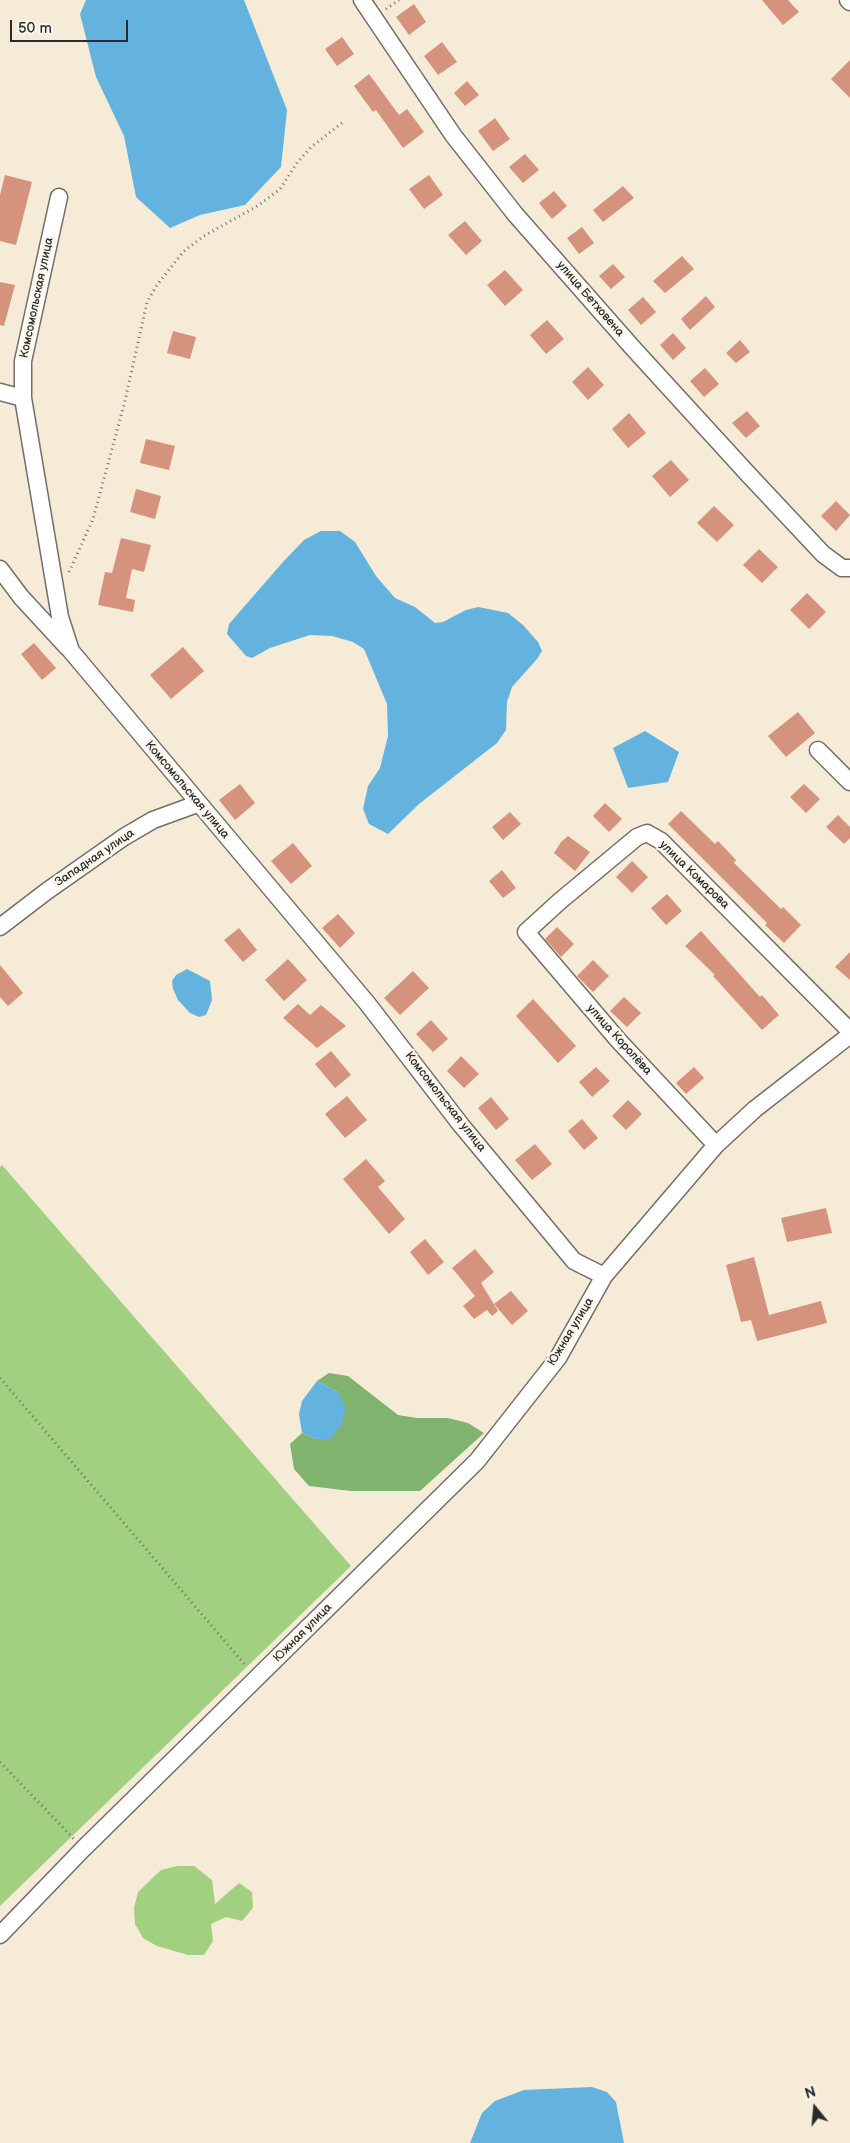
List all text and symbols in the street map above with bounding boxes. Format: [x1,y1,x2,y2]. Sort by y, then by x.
scale bar [12,10,130,42]
text: 50 m [18,19,52,38]
street label: Комсомольская улица [17,236,57,360]
street label: улица Бетховена [553,258,627,340]
street label: Комсомольская улица [142,738,232,842]
street label: Западная улица [53,826,137,890]
street label: улица Комарова [656,838,732,912]
street label: улица Королёва [583,1002,655,1078]
street label: Комсомольская улица [401,1049,489,1155]
street label: Южная улица [545,1295,597,1369]
street label: Южная улица [271,1601,335,1665]
north arrow [790,2083,840,2133]
text: N [803,2084,818,2103]

